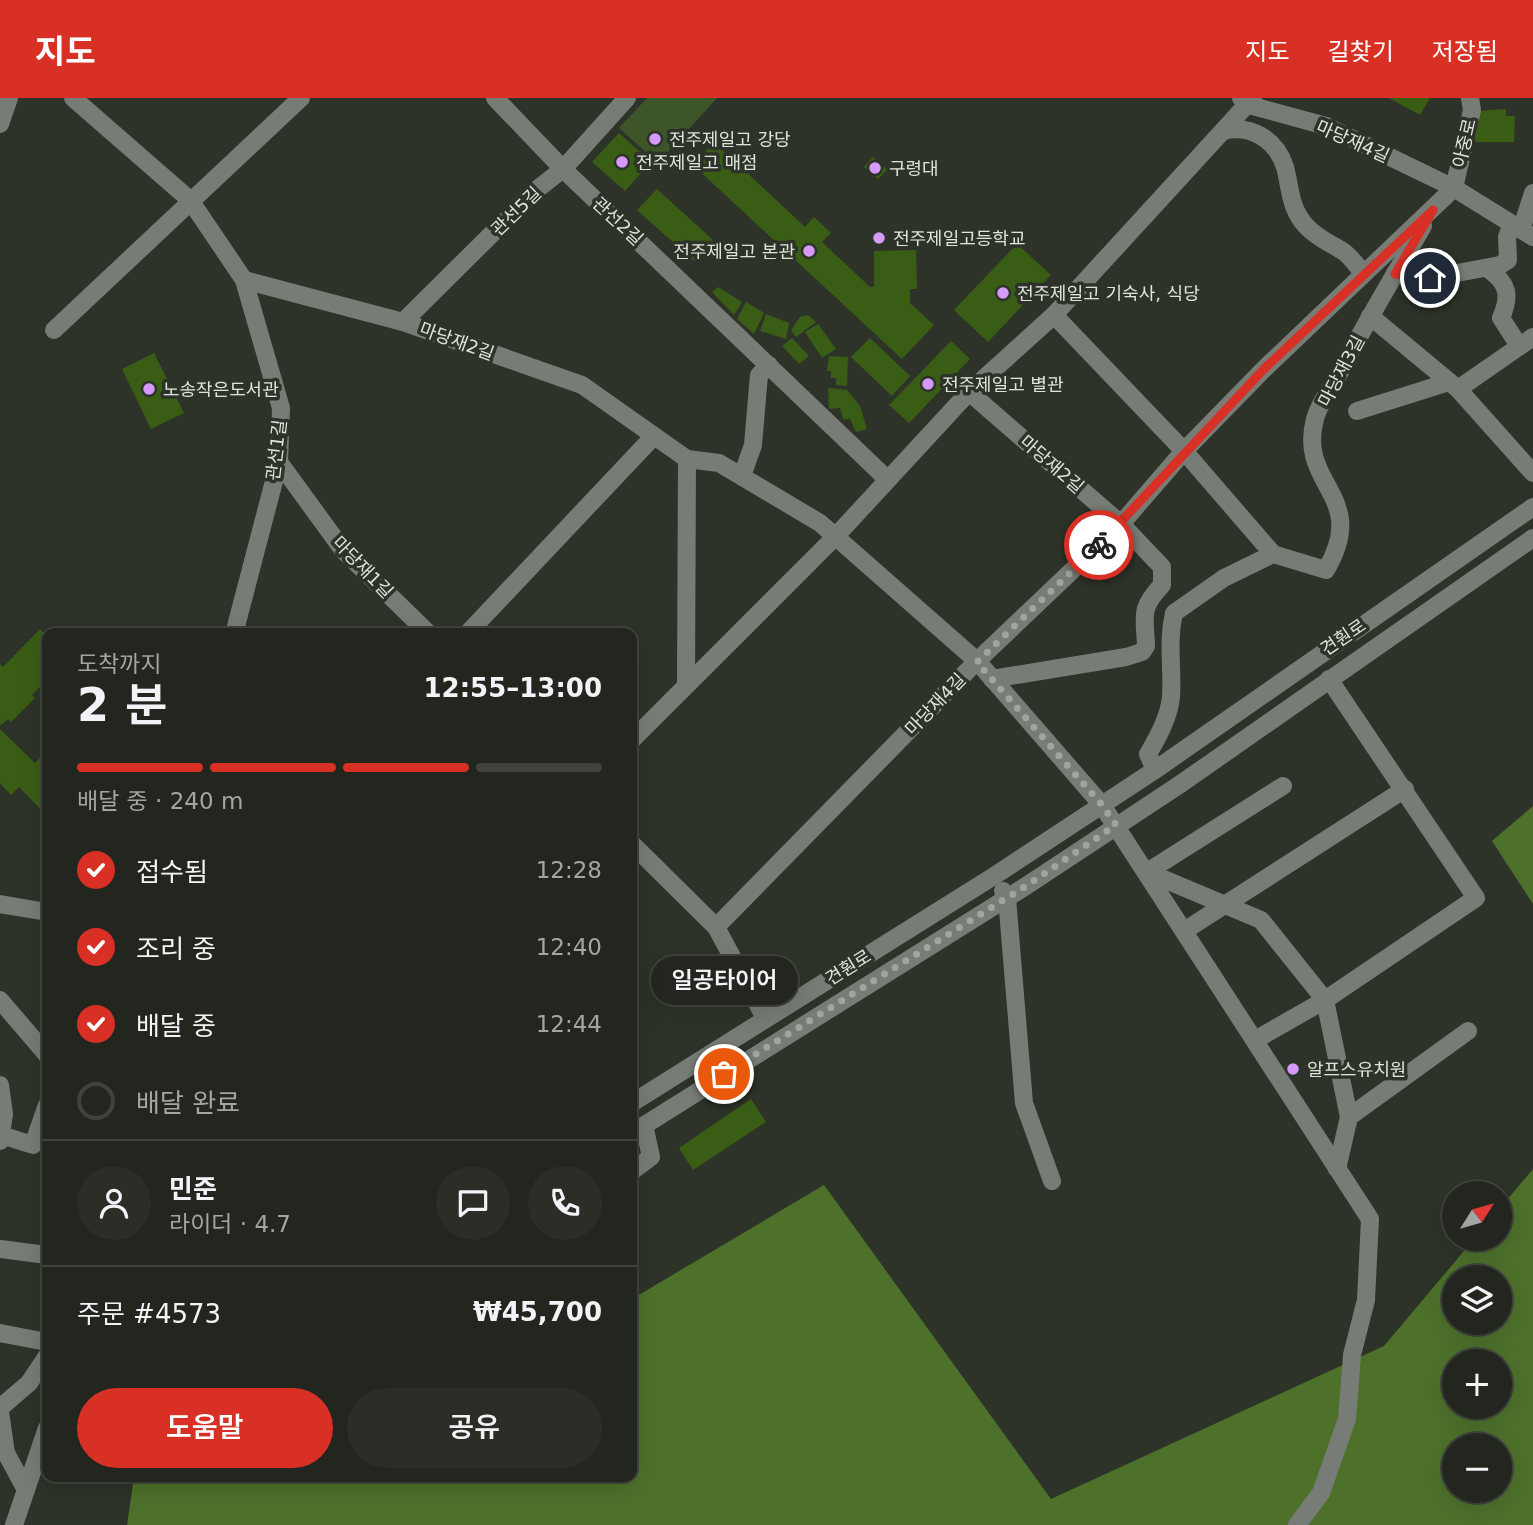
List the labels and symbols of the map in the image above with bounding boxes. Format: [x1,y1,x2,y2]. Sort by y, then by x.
street label: 마당재4길 [1313,116,1393,166]
street label: 아중로 [1448,116,1480,170]
place label: 전주제일고 강당 [669,129,791,150]
marker: 전주제일고 강당 [647,131,663,147]
place label: 전주제일고 매점 [636,152,758,173]
marker: 전주제일고 매점 [614,154,630,170]
place label: 구령대 [889,158,939,179]
marker: 구령대 [867,160,883,176]
street label: 관선5길 [487,182,545,240]
street label: 관선2길 [588,192,648,250]
place label: 전주제일고등학교 [893,228,1025,249]
marker: 전주제일고등학교 [871,230,887,246]
place label: 전주제일고 본관 [673,241,795,262]
marker: 전주제일고 본관 [801,243,817,259]
pin [1400,248,1460,308]
place label: 전주제일고 기숙사, 식당 [1017,283,1200,304]
marker: 전주제일고 기숙사, 식당 [995,285,1011,301]
street label: 마당재2길 [417,318,497,364]
street label: 마당재3길 [1313,332,1369,410]
place label: 전주제일고 별관 [942,374,1064,395]
marker: 전주제일고 별관 [920,376,936,392]
place label: 노송작은도서관 [163,379,279,400]
marker: 노송작은도서관 [141,381,157,397]
street label: 관선1길 [262,418,290,482]
street label: 마당재2길 [1016,431,1088,497]
courier [1064,510,1134,580]
street label: 마당재1길 [328,532,398,602]
street label: 견훤로 [1317,614,1369,660]
street label: 마당재4길 [900,669,970,739]
street label: 견훤로 [821,945,875,989]
callout: 일공타이어 [650,955,798,1004]
pin [694,1044,754,1104]
place label: 알프스유치원 [1307,1059,1406,1080]
marker: 알프스유치원 [1285,1061,1301,1077]
north arrow [1442,1181,1512,1251]

